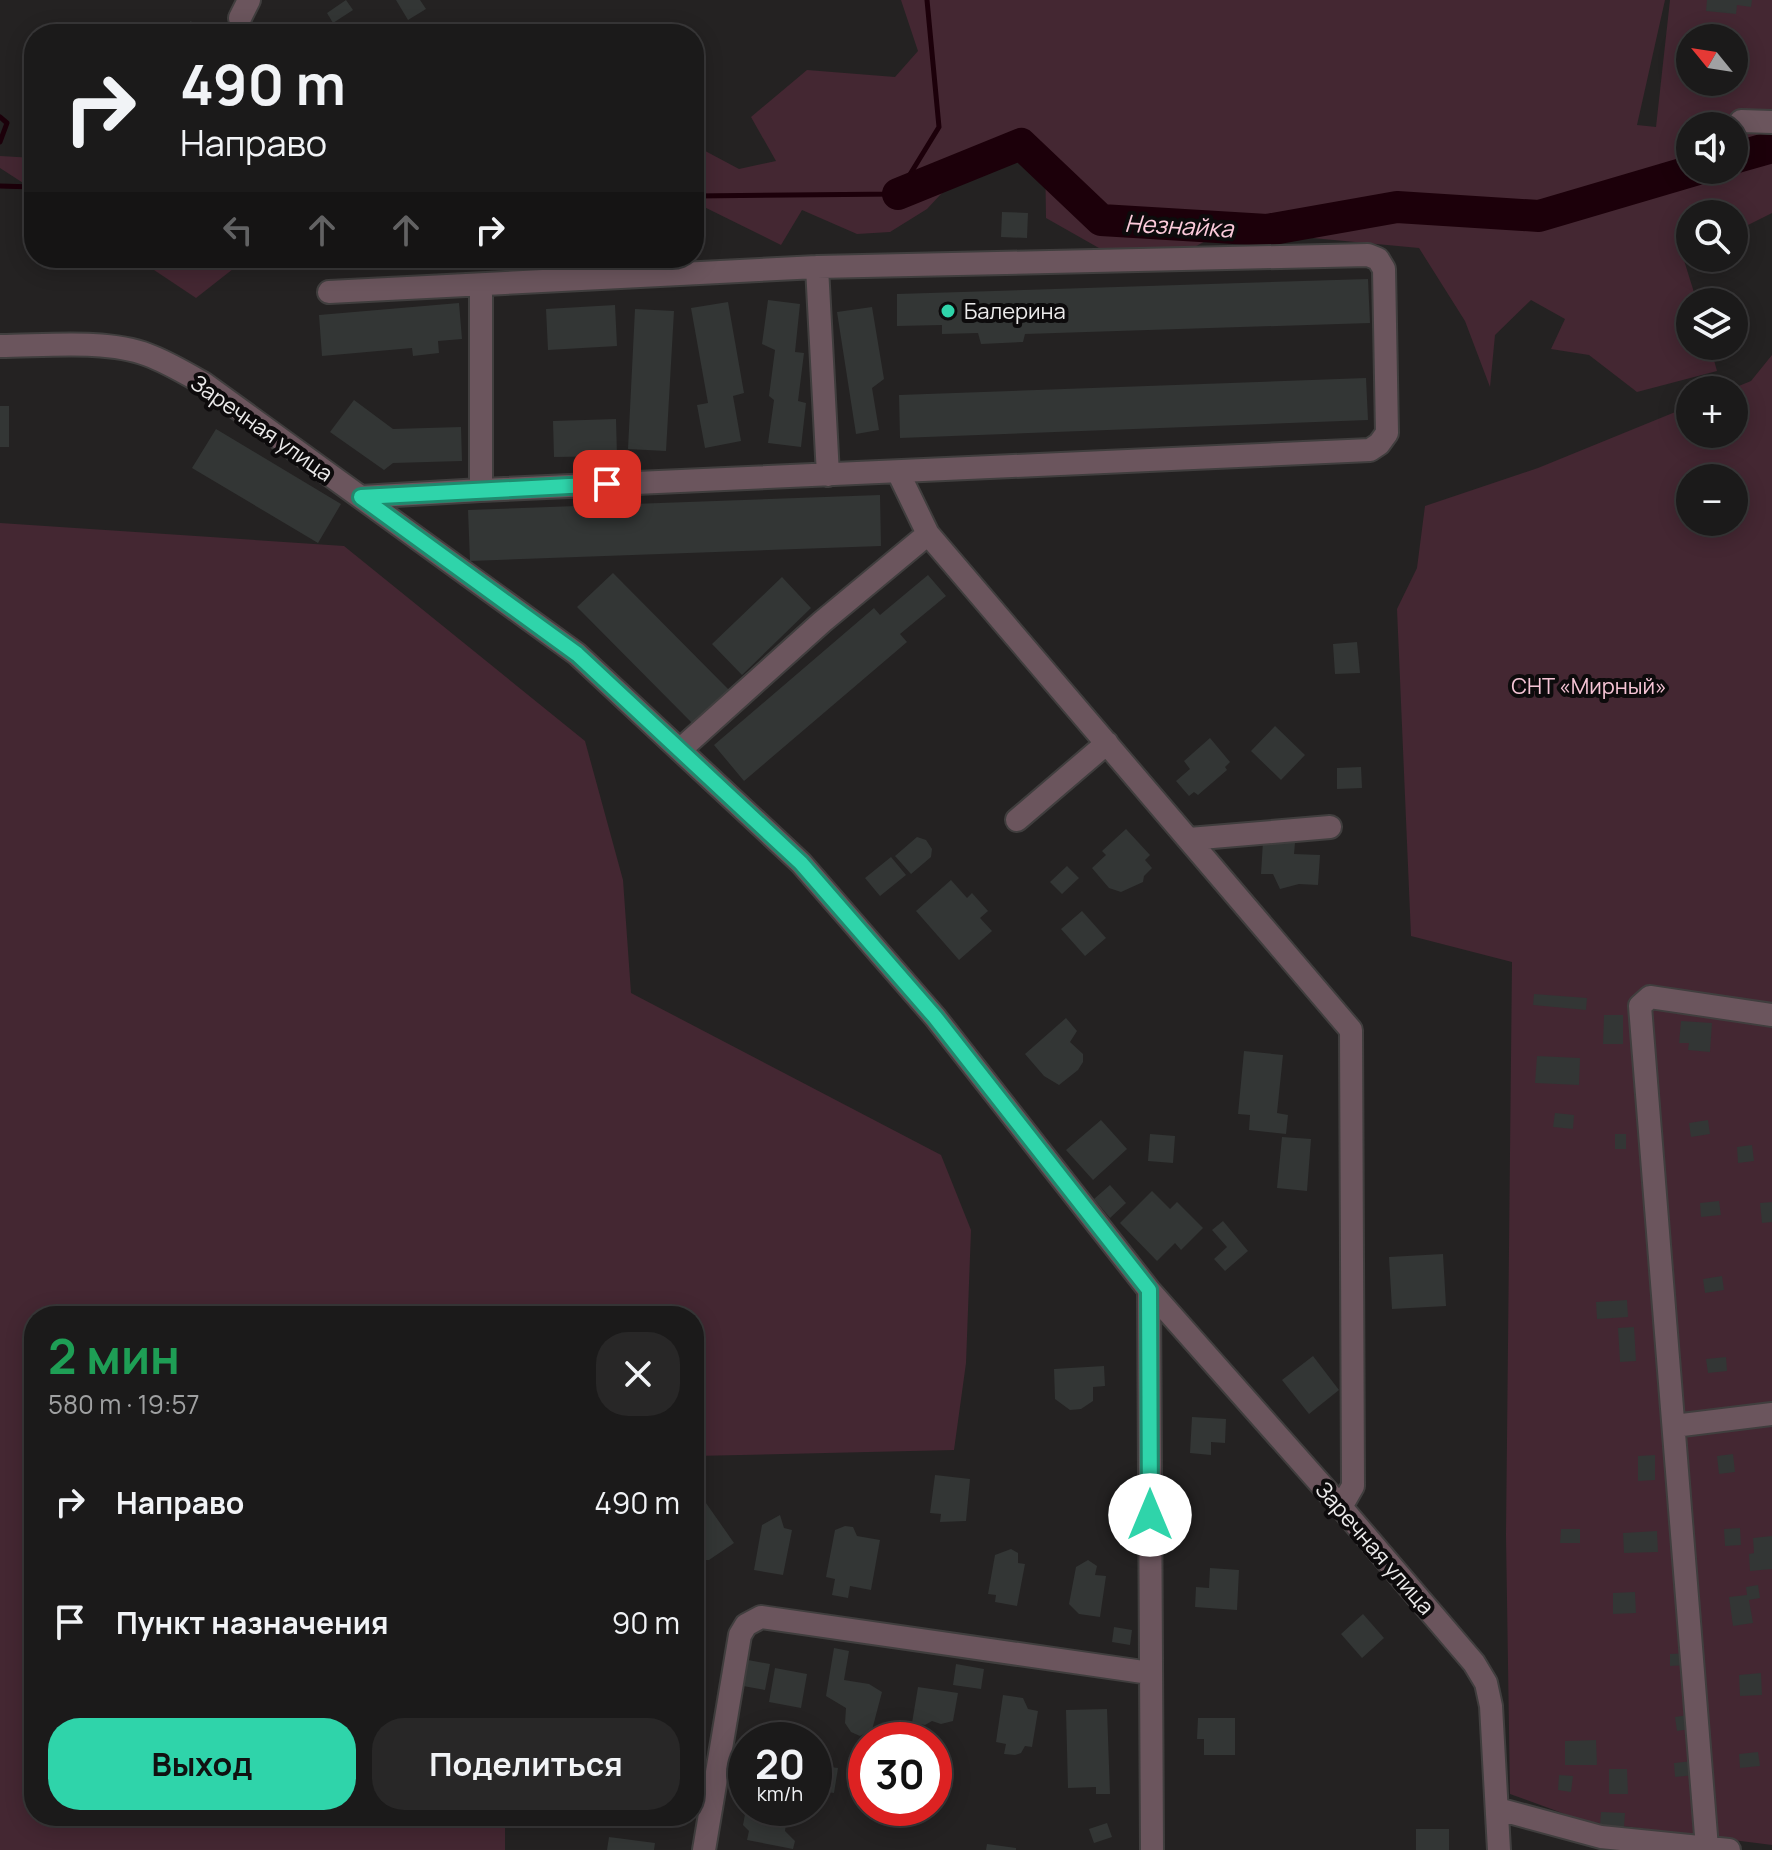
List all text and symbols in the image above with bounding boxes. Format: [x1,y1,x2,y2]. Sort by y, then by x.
north arrow [1676,24,1748,96]
map controls [1676,24,1748,536]
text: 490 m [180,45,346,122]
icon: right [48,56,152,160]
button: sound [1676,112,1748,184]
text: Направо [180,118,327,167]
button: search [1676,200,1748,272]
water label: Незнайка [1124,206,1236,244]
icon: left [216,208,260,252]
icon: ahead [300,208,344,252]
icon: ahead [384,208,428,252]
icon: right [468,208,512,252]
button: layers [1676,288,1748,360]
place label: Балерина [964,296,1066,326]
marker: Балерина [939,302,957,320]
street label: Заречная улица [185,368,339,488]
button: + [1676,376,1748,448]
pin [573,450,641,518]
icon: arrive [585,462,629,506]
button: − [1676,464,1748,536]
park label: СНТ «Мирный» [1511,671,1667,701]
text: 2 мин [48,1323,180,1388]
button: close [596,1332,680,1416]
text: 580 m · 19:57 [48,1386,200,1422]
position arrow [1108,1473,1192,1557]
street label: Заречная улица [1309,1475,1441,1621]
icon: right [48,1480,92,1524]
text: Направо [116,1482,244,1523]
text: 490 m [594,1482,680,1523]
icon: arrive [48,1600,92,1644]
text: Пункт назначения [116,1602,389,1643]
text: 90 m [612,1602,680,1643]
button: Выход [48,1718,356,1810]
button: Поделиться [372,1718,680,1810]
speed limit sign: 30 [848,1722,952,1826]
text: 20 [755,1736,805,1791]
text: km/h [757,1780,803,1807]

